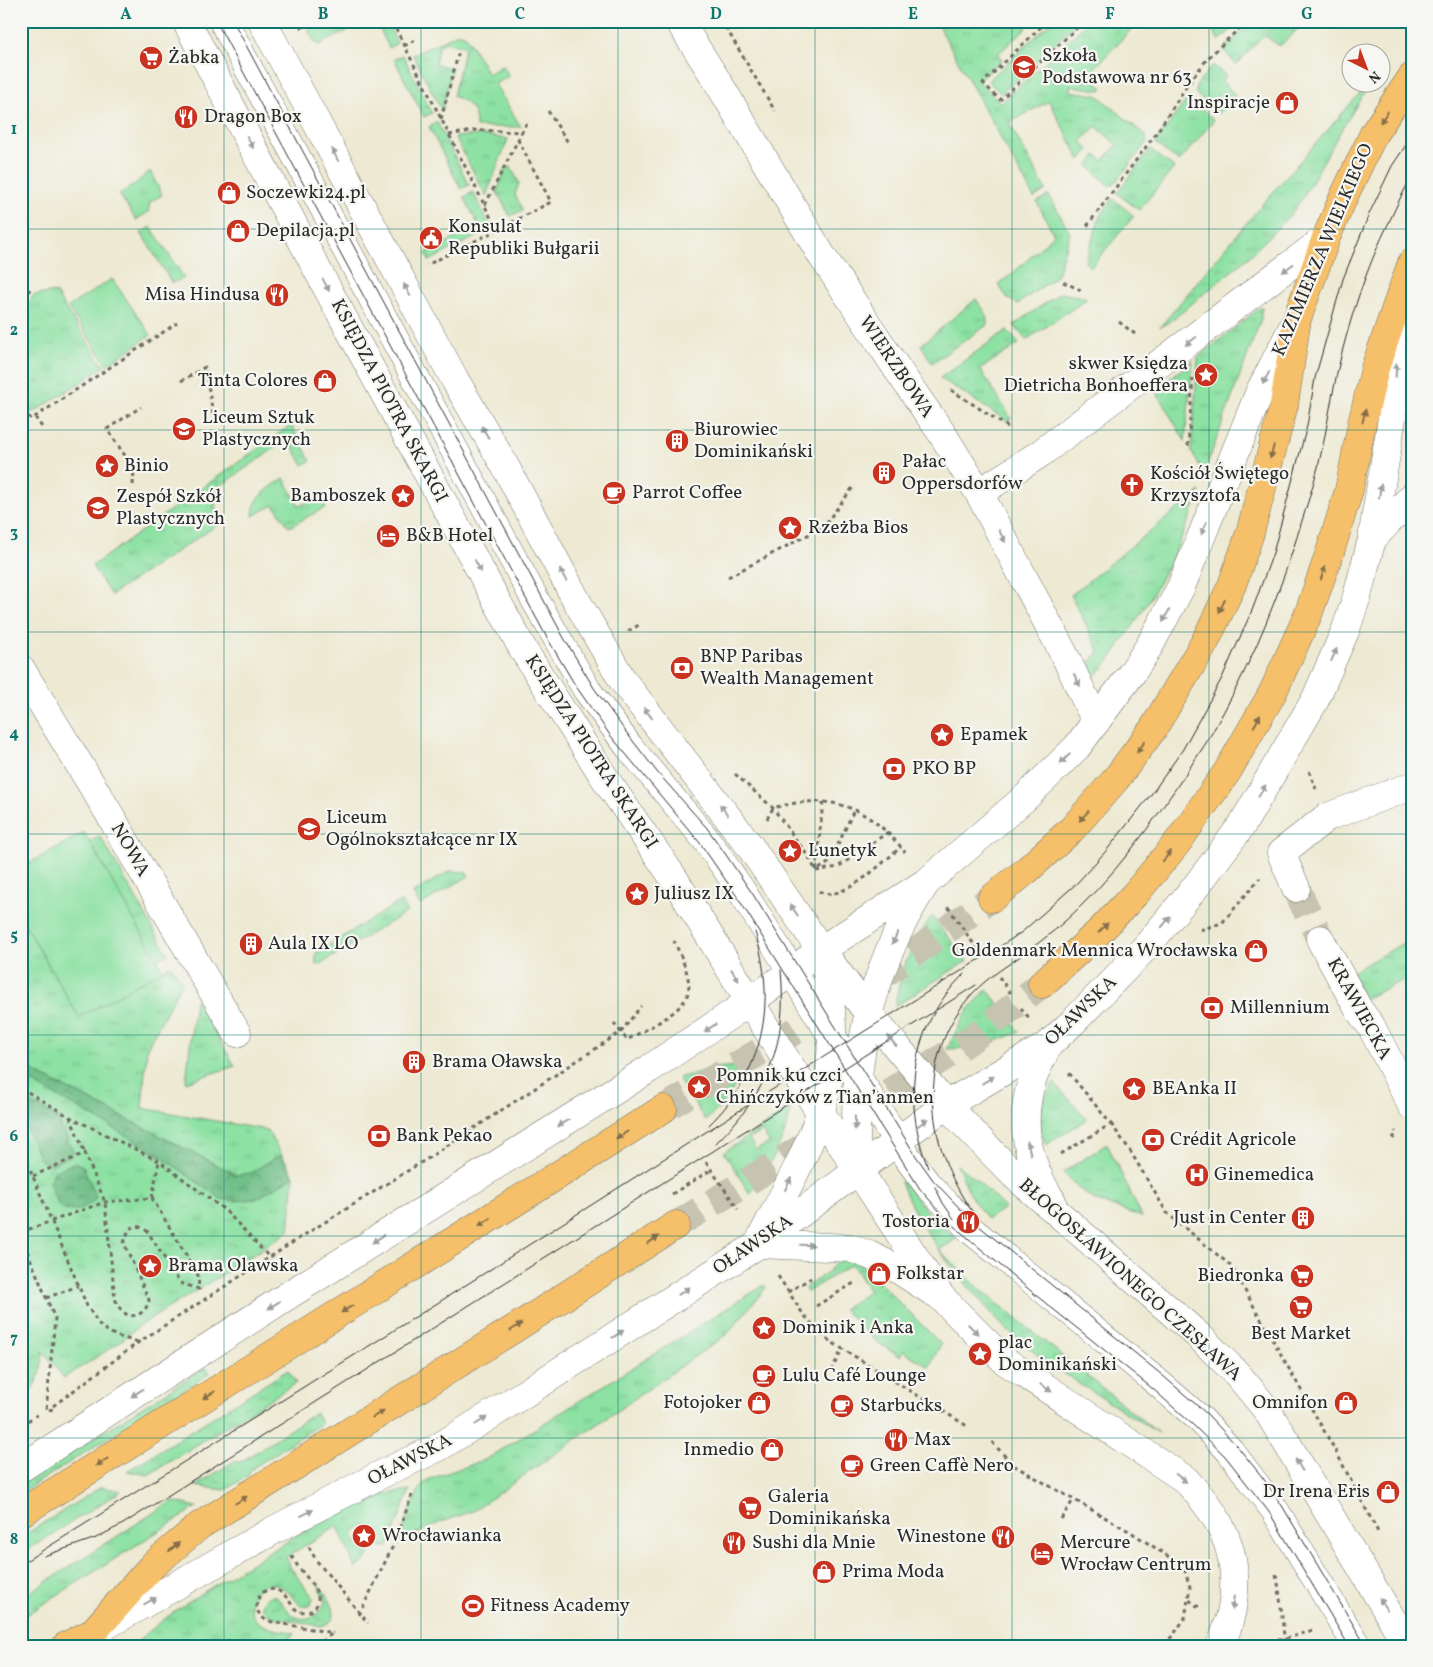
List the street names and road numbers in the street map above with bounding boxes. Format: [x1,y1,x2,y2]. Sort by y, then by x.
street label: KAZIMIERZA WIELKIEGO [1266,139,1380,360]
street label: KSIĘDZA PIOTRA SKARGI [324,295,454,507]
street label: WIERZBOWA [852,311,940,423]
street label: KSIĘDZA PIOTRA SKARGI [518,650,664,854]
street label: NOWA [104,818,156,882]
street label: KRAWIECKA [1320,953,1398,1065]
street label: OŁAWSKA [1039,970,1123,1052]
street label: BŁOGOSŁAWIONEGO CZESŁAWA [1013,1173,1247,1387]
street label: OŁAWSKA [708,1209,798,1281]
street label: OŁAWSKA [363,1428,457,1492]

